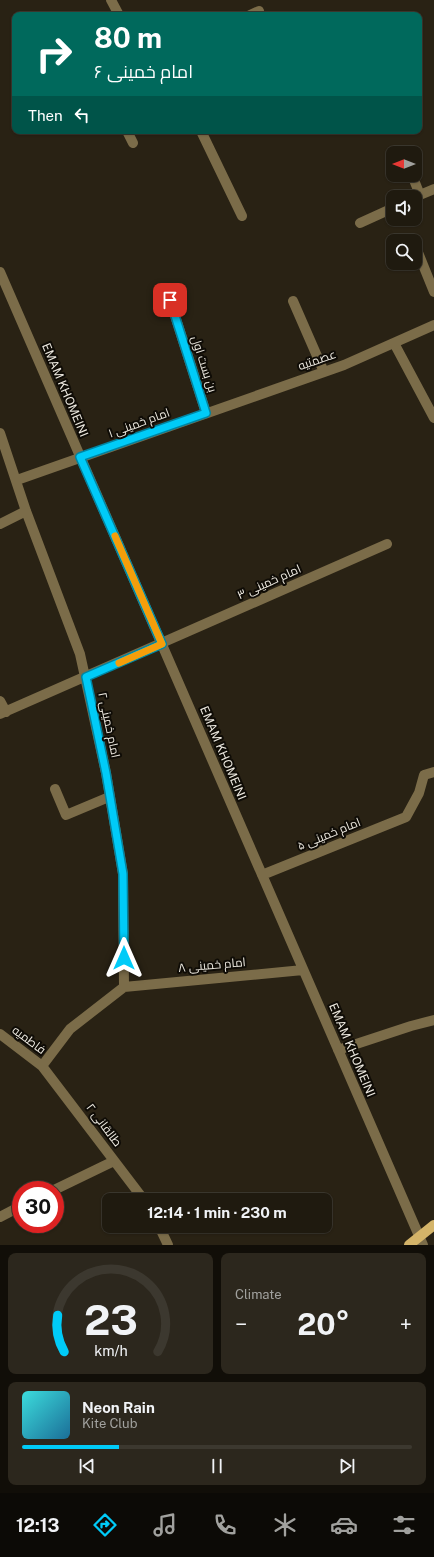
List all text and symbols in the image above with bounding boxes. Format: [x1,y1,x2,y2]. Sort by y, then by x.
text: 80 m [94,21,162,54]
icon: right [28,28,80,80]
text: امام خمینی ۶ [94,61,193,82]
icon: left [71,104,93,126]
text: Then [28,107,63,124]
north arrow [386,146,422,182]
map controls [386,146,422,270]
button: sound [386,190,422,226]
button: search [386,234,422,270]
pin [153,283,187,317]
icon: arrive [159,289,181,311]
street label: بن بست اول [188,334,220,394]
street label: EMAM KHOMEINI [39,341,91,439]
street label: عصمتیه [296,347,338,373]
street label: امام خمینی ۱ [107,405,172,441]
street label: امام خمینی ۳ [235,562,303,603]
street label: امام خمینی ۲ [94,691,123,759]
street label: EMAM KHOMEINI [197,704,249,802]
street label: امام خمینی ۵ [295,815,363,854]
position arrow [103,937,145,979]
street label: امام خمینی ۸ [178,955,246,976]
street label: EMAM KHOMEINI [326,1001,378,1099]
street label: فاطمیه [9,1023,49,1057]
street label: طالقانی ۲ [83,1101,125,1149]
speed limit sign: 30 [12,1181,64,1233]
text: 12:14 · 1 min · 230 m [147,1204,287,1221]
text: Climate [235,1287,282,1302]
text: 23 [83,1294,138,1343]
text: 20° [297,1306,350,1342]
text: − [235,1311,247,1337]
text: + [400,1311,412,1337]
text: km/h [94,1341,127,1358]
text: Neon Rain [82,1399,155,1416]
text: Kite Club [82,1416,137,1431]
icon: previous [76,1455,98,1477]
icon: pause [206,1455,228,1477]
icon: next [336,1455,358,1477]
icon: directions [91,1511,119,1539]
icon: music [151,1511,179,1539]
icon: phone [211,1511,239,1539]
icon: climate [271,1511,299,1539]
icon: car [330,1511,358,1539]
icon: filters [390,1511,418,1539]
text: 12:13 [16,1515,60,1536]

